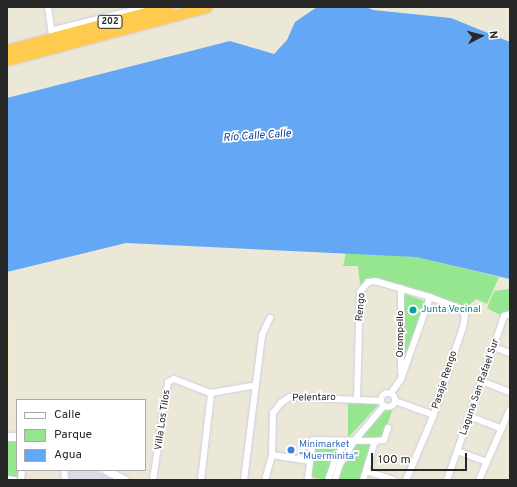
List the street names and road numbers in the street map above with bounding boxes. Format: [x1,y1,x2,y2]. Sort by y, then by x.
road number: 202 [97,15,123,29]
street label: Rengo [354,292,368,322]
street label: Orompello [395,310,407,358]
street label: Laguna San Rafael Sur [458,337,502,437]
street label: Pasaje Rengo [430,349,460,411]
street label: Villa Los Tilos [153,389,173,451]
street label: Pelentaro [292,392,336,404]

